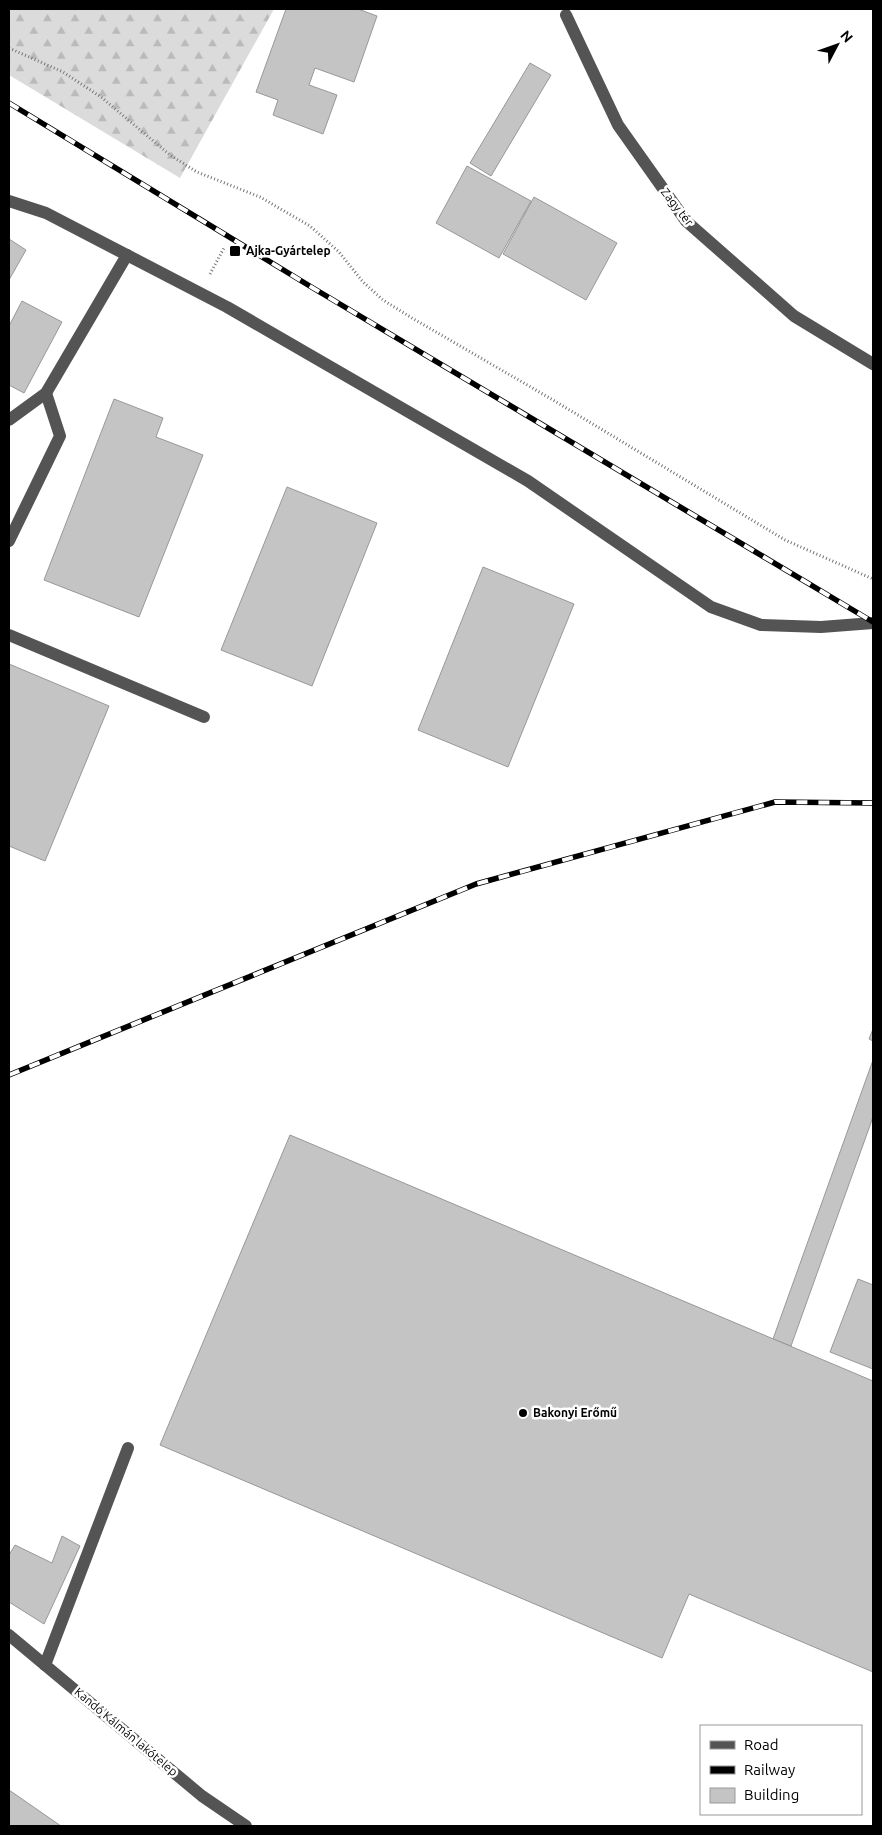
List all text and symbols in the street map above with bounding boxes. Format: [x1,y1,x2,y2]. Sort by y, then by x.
north arrow [812,20,862,70]
text: N [837,27,856,46]
street label: Zagy tér [659,185,696,228]
marker: Ajka-Gyártelep [228,244,242,258]
place label: Ajka-Gyártelep [246,244,331,257]
place label: Bakonyi Erőmű [533,1406,617,1419]
marker: Bakonyi Erőmű [517,1407,529,1419]
street label: Kandó Kálmán lakótelep [72,1685,180,1778]
legend [700,1725,862,1815]
text: Road [744,1736,779,1753]
text: Railway [744,1761,795,1778]
text: Building [744,1786,799,1803]

